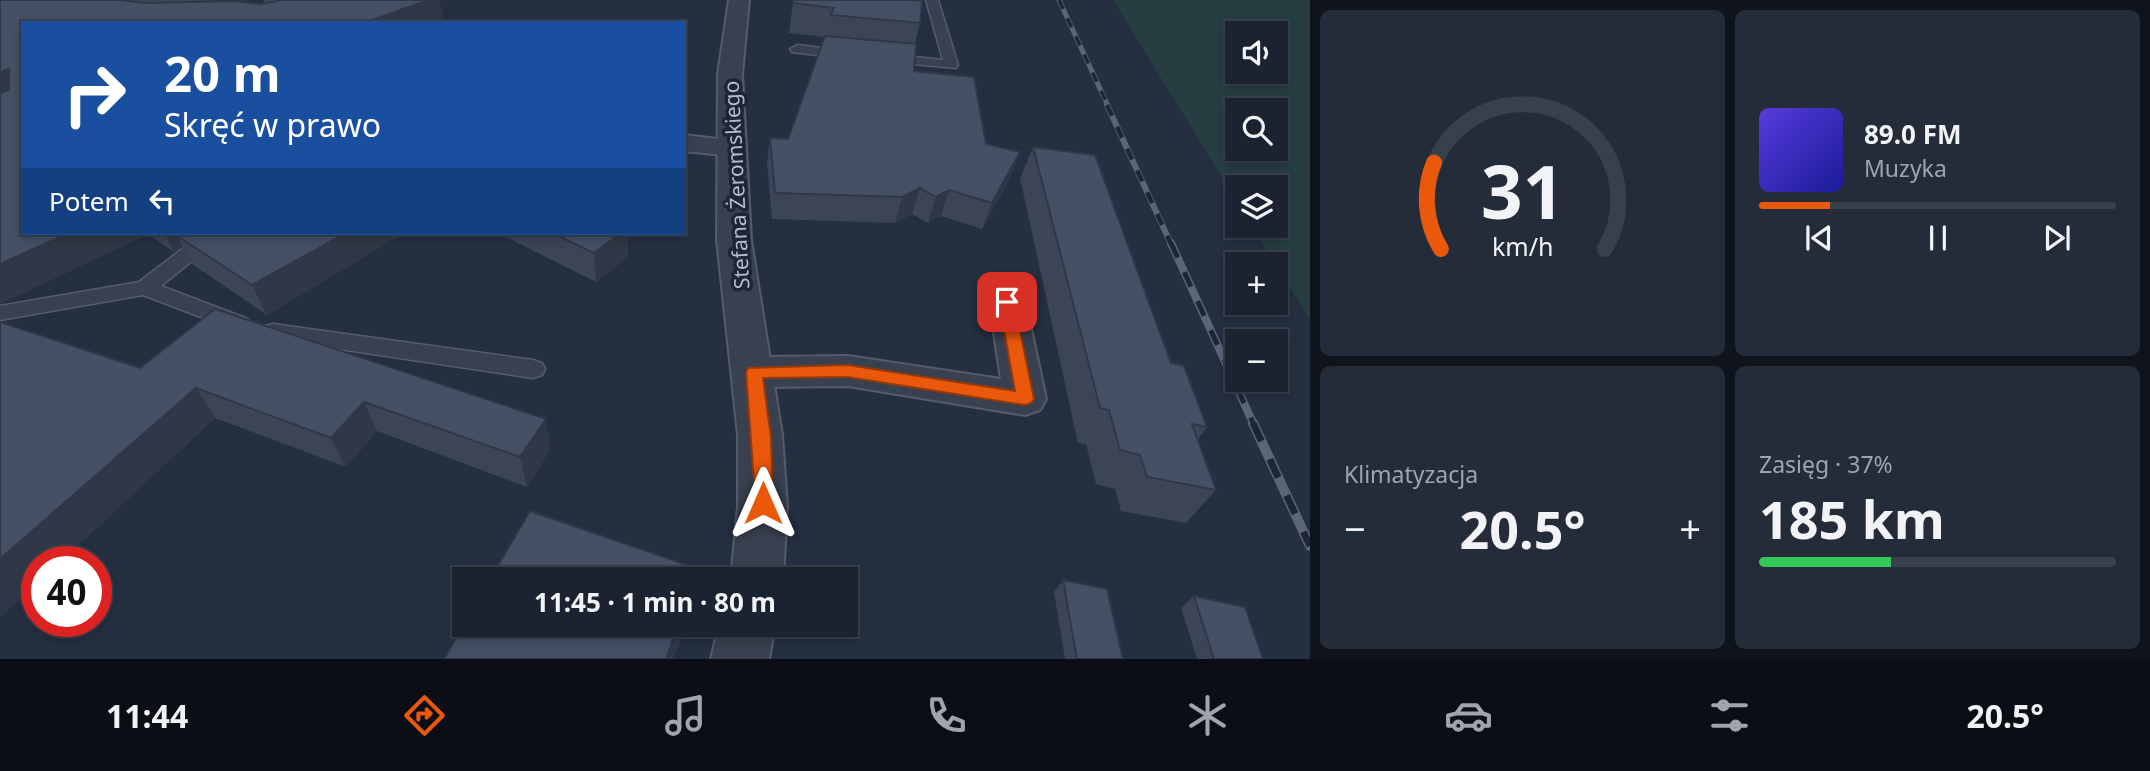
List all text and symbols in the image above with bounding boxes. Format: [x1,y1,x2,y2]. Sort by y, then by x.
map controls [1225,21,1288,392]
button: sound [1225,21,1288,84]
text: 20 m [164,40,281,106]
icon: right [49,49,140,140]
street label: Stefana Żeromskiego [717,80,755,290]
button: search [1225,98,1288,161]
text: Skręć w prawo [164,103,381,146]
text: 89.0 FM [1864,116,1961,152]
text: 31 [1481,141,1564,240]
text: Muzyka [1864,152,1947,184]
button: layers [1225,175,1288,238]
icon: left [143,182,181,220]
text: Potem [49,183,129,219]
icon: previous [1800,219,1838,257]
icon: pause [1919,219,1957,257]
icon: next [2038,219,2076,257]
text: km/h [1492,229,1553,263]
button: + [1225,252,1288,315]
pin [977,272,1037,332]
icon: arrive [988,283,1026,321]
button: − [1225,329,1288,392]
text: Zasięg · 37% [1759,448,1893,480]
text: Klimatyzacja [1344,458,1478,490]
position arrow [726,466,800,540]
text: 185 km [1759,483,1945,554]
text: 20.5° [1460,493,1585,564]
text: − [1344,502,1366,554]
text: + [1679,502,1701,554]
speed limit sign: 40 [21,546,112,637]
text: 11:45 · 1 min · 80 m [534,584,776,620]
icon: directions [400,691,449,740]
icon: music [661,691,710,740]
icon: phone [922,691,971,740]
icon: climate [1183,691,1232,740]
icon: car [1444,691,1493,740]
icon: filters [1705,691,1754,740]
text: 11:44 [106,694,188,737]
text: 20.5° [1966,694,2044,737]

